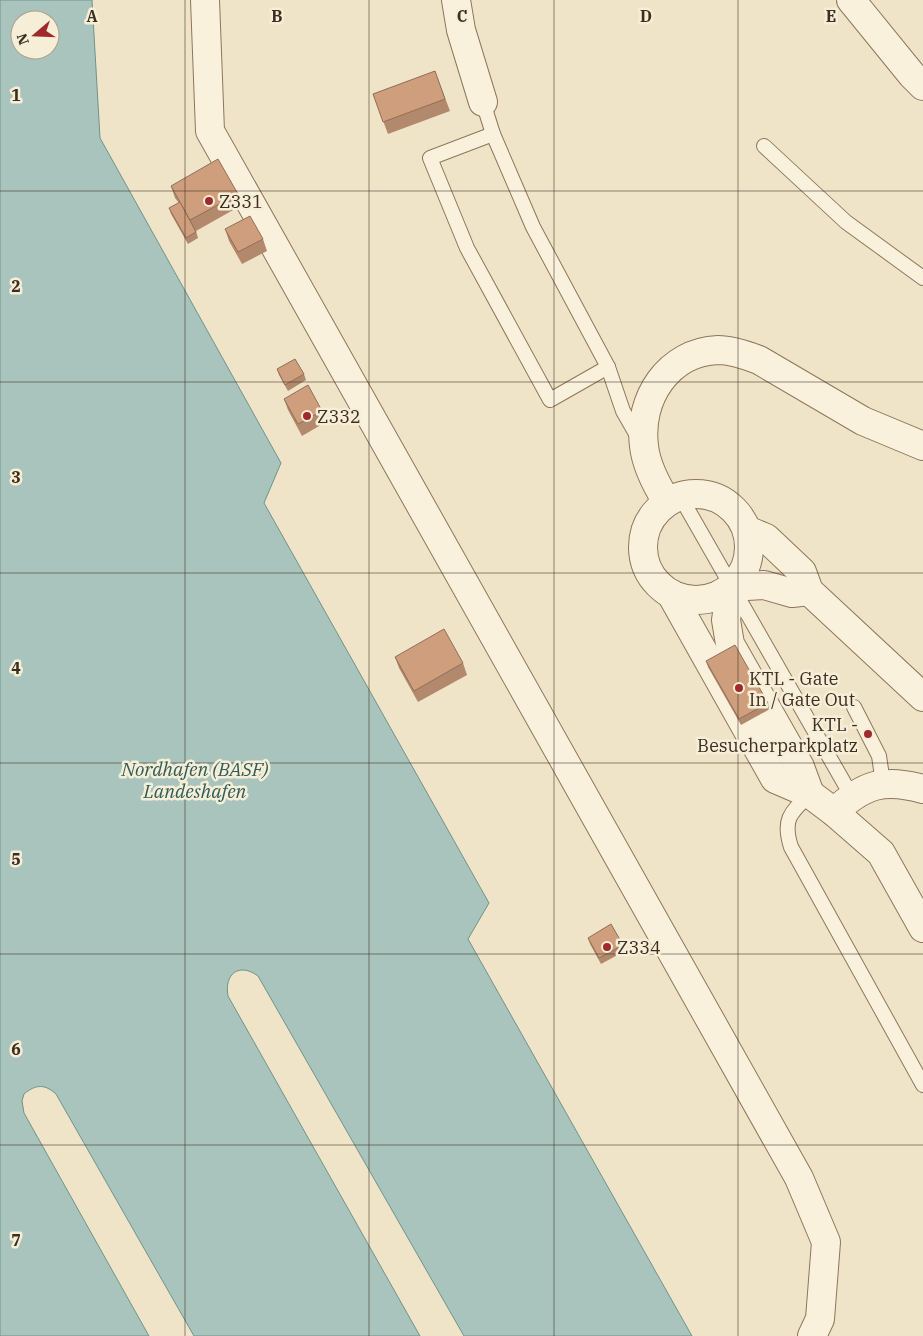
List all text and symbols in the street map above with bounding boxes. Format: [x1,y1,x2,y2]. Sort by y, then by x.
text: A [86,6,98,26]
text: B [271,6,283,26]
text: C [457,6,467,26]
text: D [640,6,652,26]
text: E [826,6,836,26]
north arrow [10,10,60,60]
text: N [12,31,33,47]
text: 1 [11,85,21,105]
place label: Z331 [219,190,263,213]
marker: Z331 [203,195,215,207]
text: 2 [11,276,21,296]
place label: Z332 [317,405,361,428]
marker: Z332 [301,410,313,422]
text: 3 [11,467,21,487]
text: 4 [11,658,21,678]
place label: KTL - Gate In / Gate Out [749,667,855,711]
marker: KTL - Gate In / Gate Out [733,682,745,694]
place label: KTL - Besucherparkplatz [697,713,858,757]
marker: KTL - Besucherparkplatz [862,728,874,740]
water label: Nordhafen (BASF) Landeshafen [121,757,269,803]
text: 5 [11,849,21,869]
place label: Z334 [617,936,661,959]
marker: Z334 [601,941,613,953]
text: 6 [11,1039,21,1059]
text: 7 [11,1230,21,1250]

